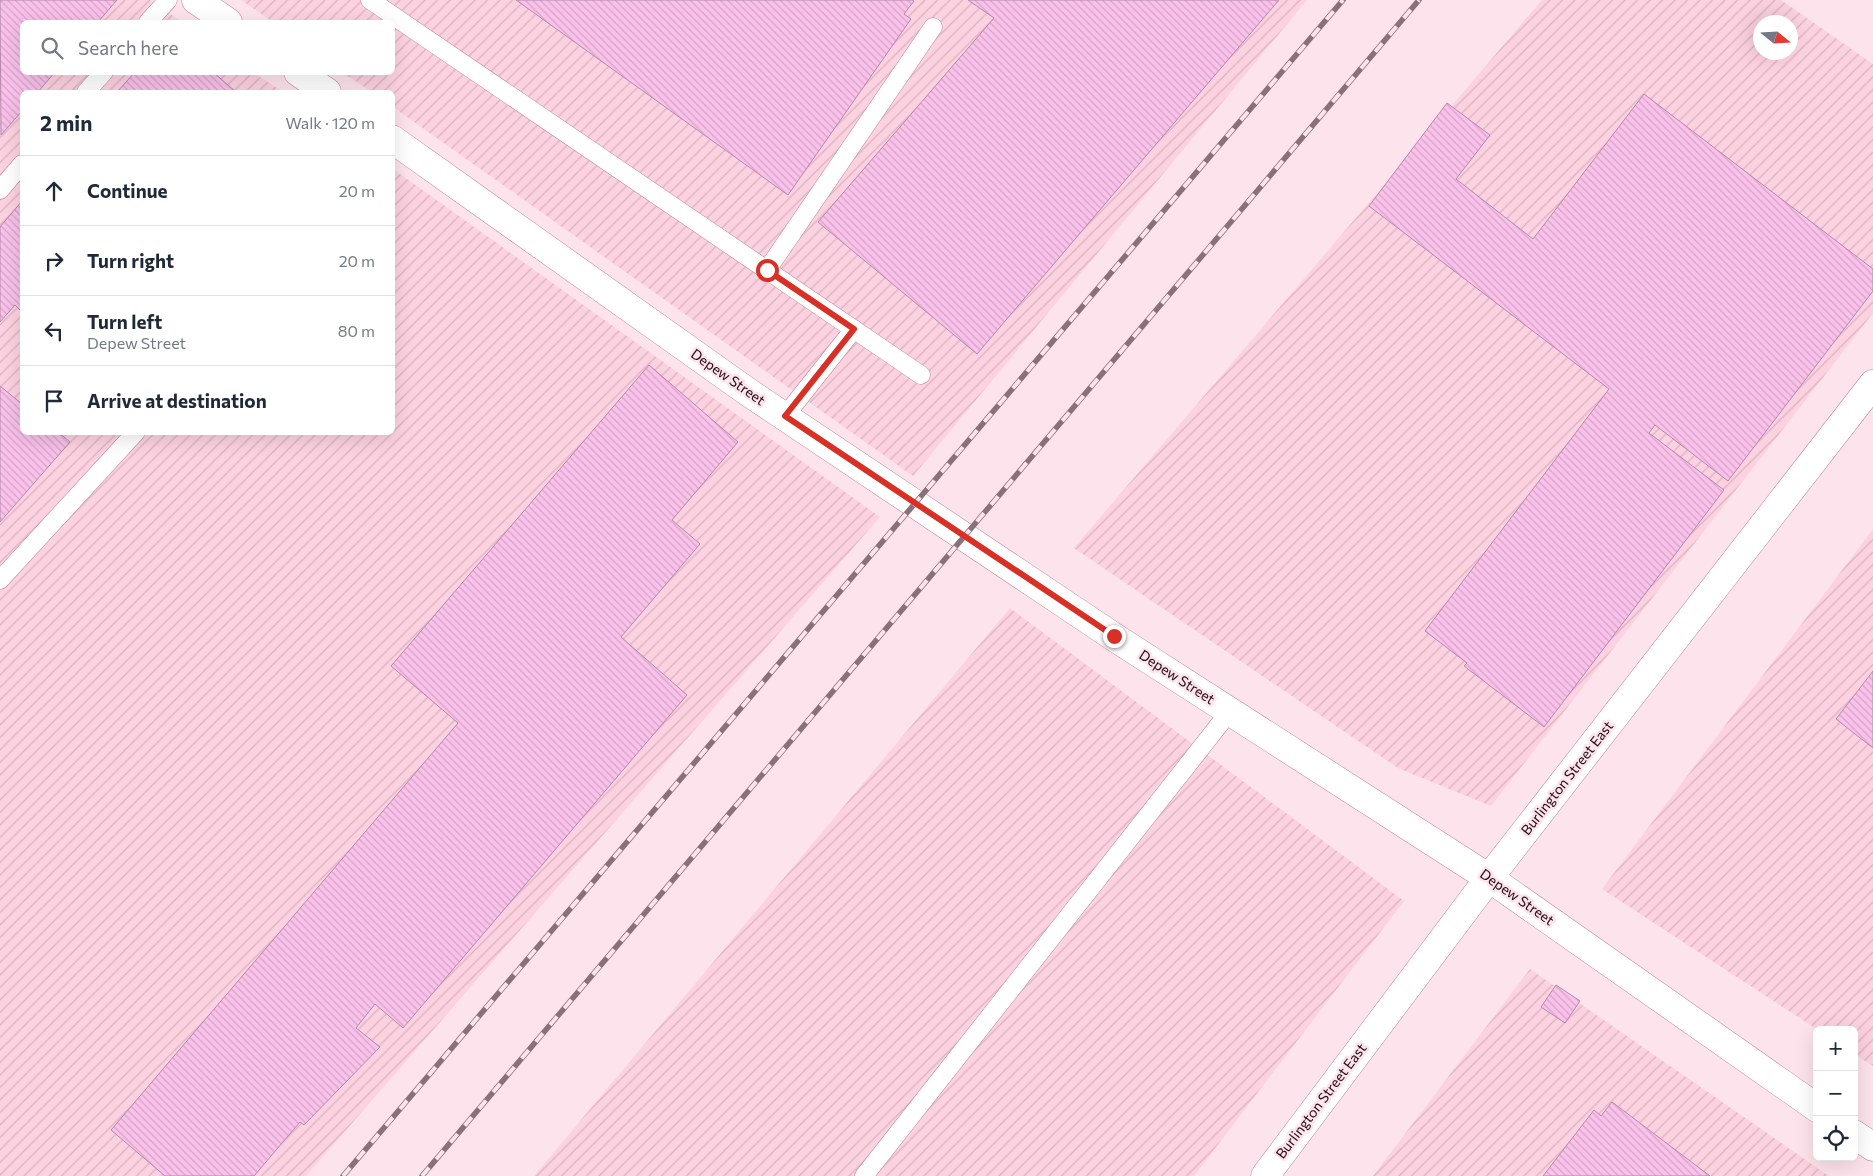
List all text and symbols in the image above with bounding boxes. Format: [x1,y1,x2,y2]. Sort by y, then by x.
north arrow [1753,15,1798,60]
search box [20,20,395,75]
icon: search [38,34,66,62]
text: Search here [78,36,178,59]
text: 2 min [40,110,92,135]
text: Walk · 120 m [285,113,375,132]
icon: ahead [40,177,68,205]
text: Continue [87,179,167,202]
text: 20 m [339,181,375,200]
icon: right [40,247,68,275]
text: Turn right [87,249,174,272]
text: 20 m [339,251,375,270]
route start [756,259,779,282]
text: Turn left [87,310,162,333]
icon: left [40,317,68,345]
text: 80 m [338,321,375,340]
text: Depew Street [87,333,186,352]
street label: Depew Street [688,345,769,409]
icon: arrive [40,387,68,415]
text: Arrive at destination [87,389,267,412]
route end [1103,625,1126,648]
street label: Depew Street [1136,646,1218,707]
street label: Burlington Street East [1517,717,1617,838]
street label: Depew Street [1477,865,1558,929]
map controls [1813,1026,1858,1161]
button: + [1813,1026,1858,1071]
street label: Burlington Street East [1272,1040,1370,1162]
button: − [1813,1071,1858,1116]
button: locate [1813,1116,1858,1161]

